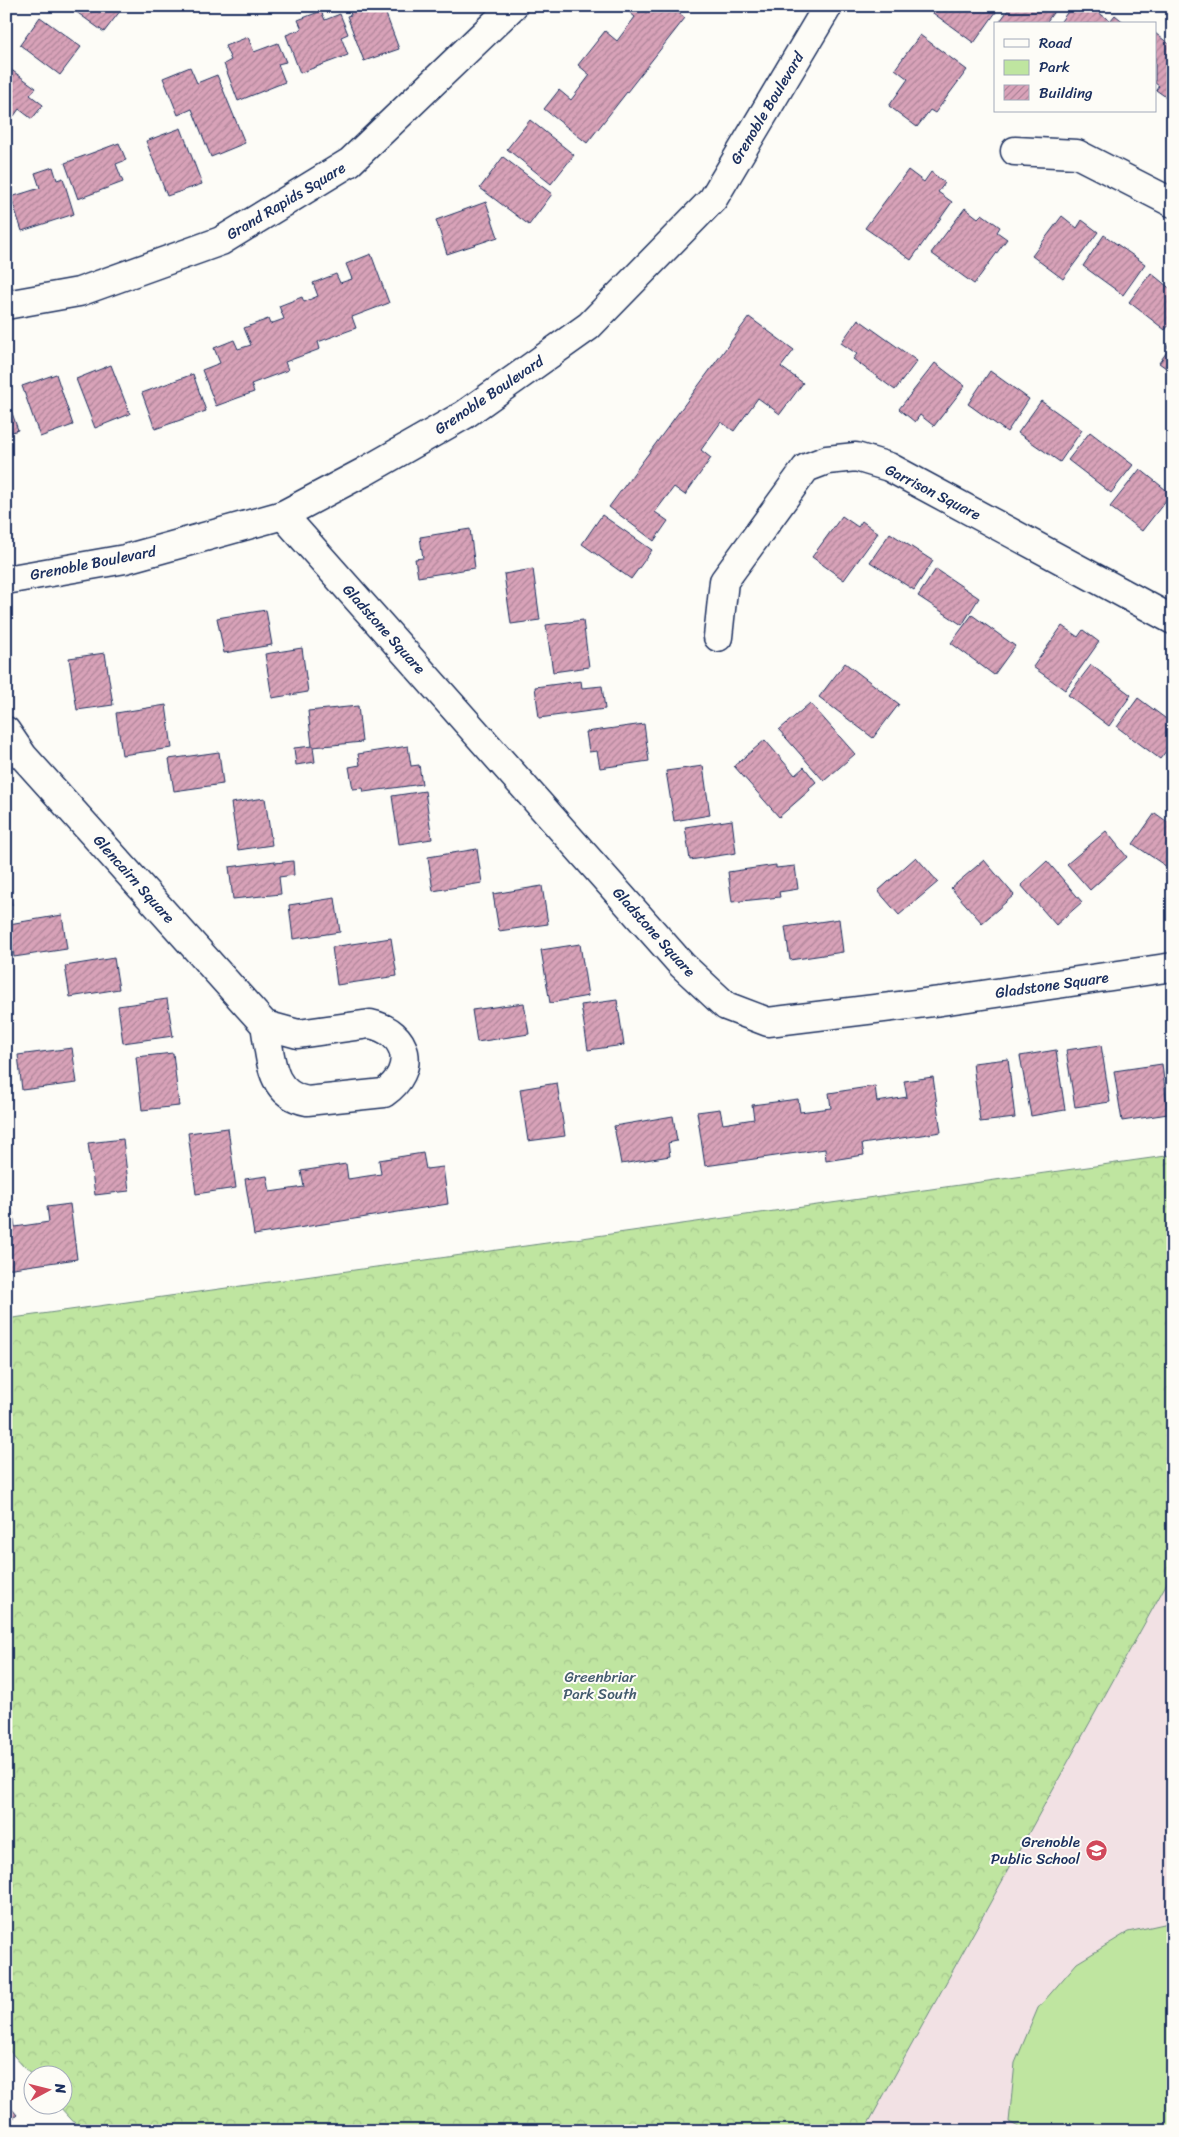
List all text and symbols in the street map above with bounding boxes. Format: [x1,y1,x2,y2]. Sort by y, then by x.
legend [994,22,1156,112]
text: Road [1039,30,1072,56]
street label: Grenoble Boulevard [723,46,812,169]
text: Park [1039,54,1070,80]
text: Building [1039,80,1093,106]
street label: Grand Rapids Square [221,155,351,247]
street label: Grenoble Boulevard [429,348,550,441]
street label: Garrison Square [881,457,985,527]
street label: Grenoble Boulevard [28,538,159,588]
street label: Gladstone Square [336,578,432,680]
street label: Glencairn Square [87,829,181,929]
street label: Gladstone Square [606,881,702,983]
street label: Gladstone Square [994,964,1110,1006]
park label: Greenbriar Park South [563,1664,637,1707]
place label: Grenoble Public School [991,1829,1081,1872]
school or university icon: Grenoble Public School [1084,1839,1108,1863]
north arrow [22,2064,72,2114]
text: N [47,2081,73,2095]

